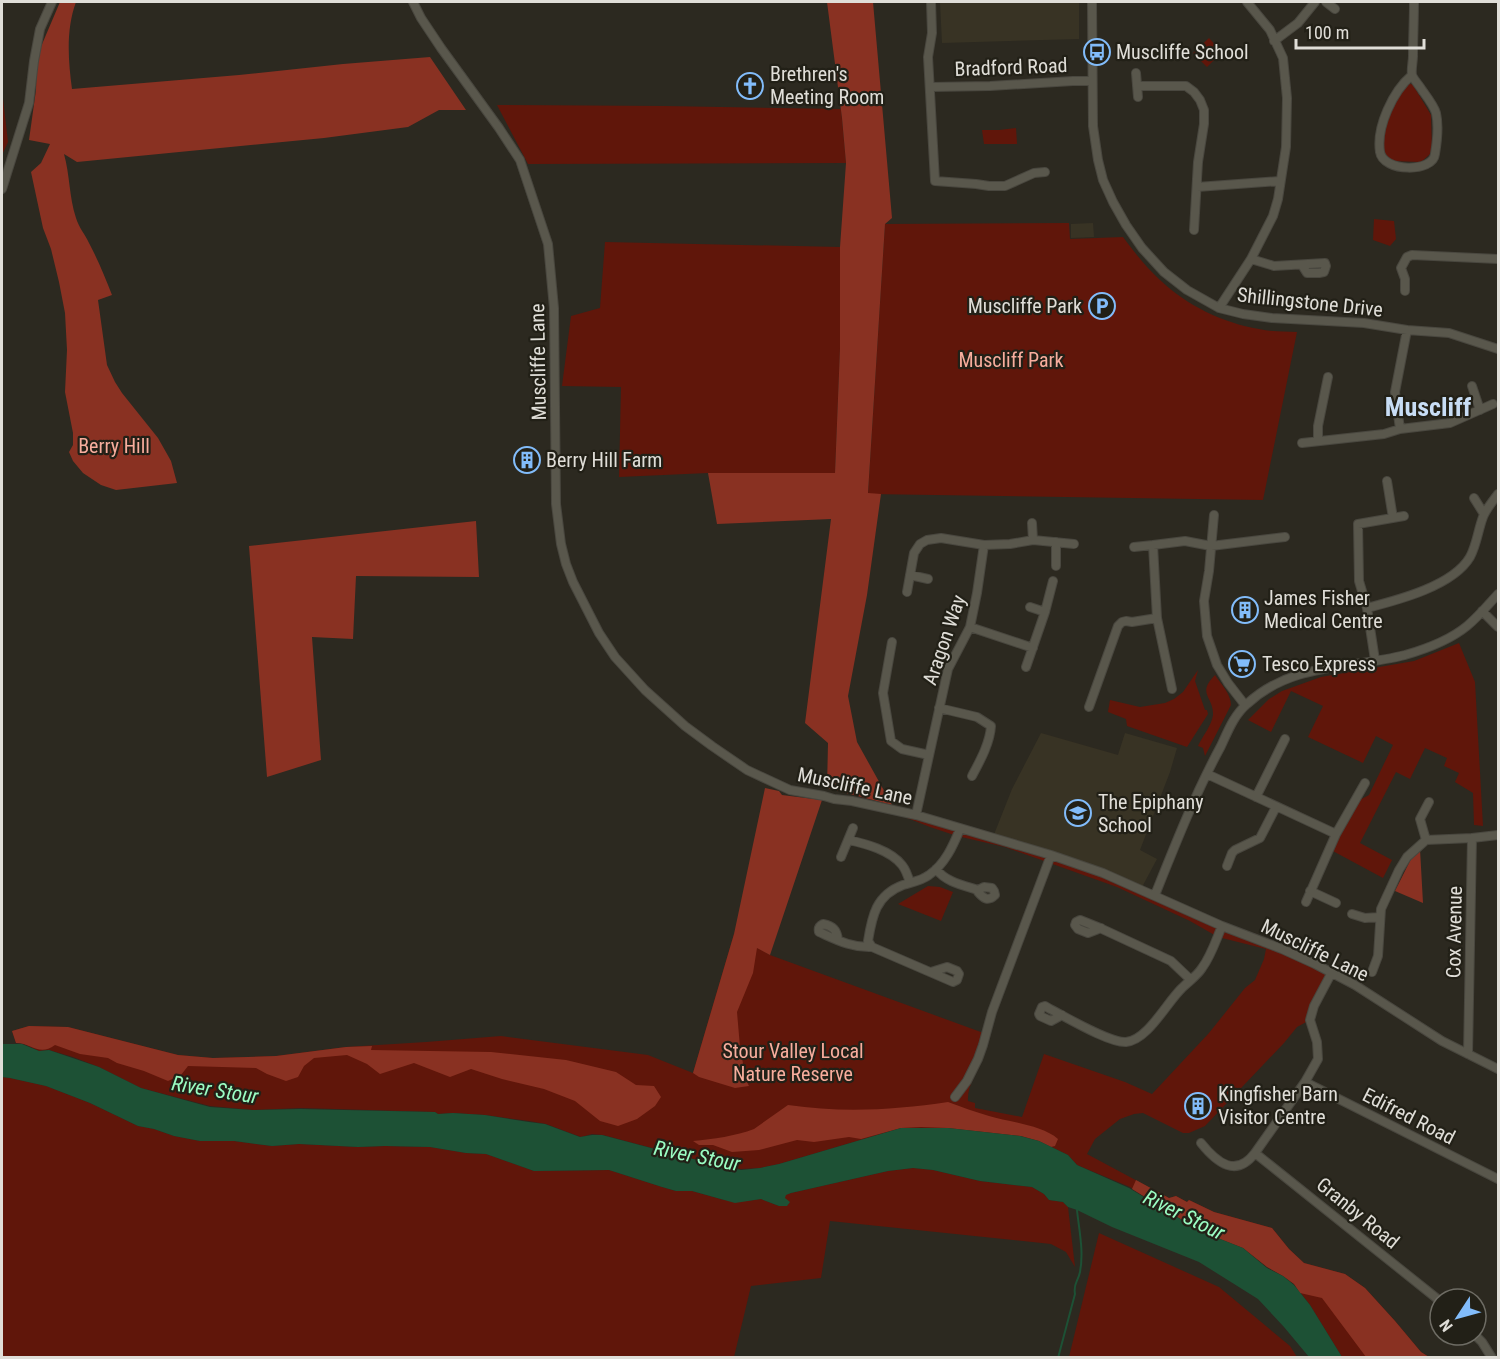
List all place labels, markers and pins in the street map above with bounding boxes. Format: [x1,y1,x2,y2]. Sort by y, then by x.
bus stop icon: Muscliffe School [1082,37,1112,67]
place label: Muscliffe School [1116,40,1249,64]
place label: Brethren's Meeting Room [770,62,884,109]
church icon: Brethren's Meeting Room [735,71,765,101]
parking icon: Muscliffe Park [1087,291,1117,321]
place label: Muscliffe Park [968,294,1082,318]
building icon: Berry Hill Farm [512,445,542,475]
place label: Berry Hill Farm [546,448,662,472]
place label: James Fisher Medical Centre [1264,586,1383,633]
building icon: James Fisher Medical Centre [1230,595,1260,625]
supermarket icon: Tesco Express [1227,649,1257,679]
place label: Tesco Express [1262,652,1376,676]
place label: The Epiphany School [1098,790,1204,837]
school or university icon: The Epiphany School [1063,798,1093,828]
place label: Kingfisher Barn Visitor Centre [1218,1082,1338,1129]
building icon: Kingfisher Barn Visitor Centre [1183,1091,1213,1121]

